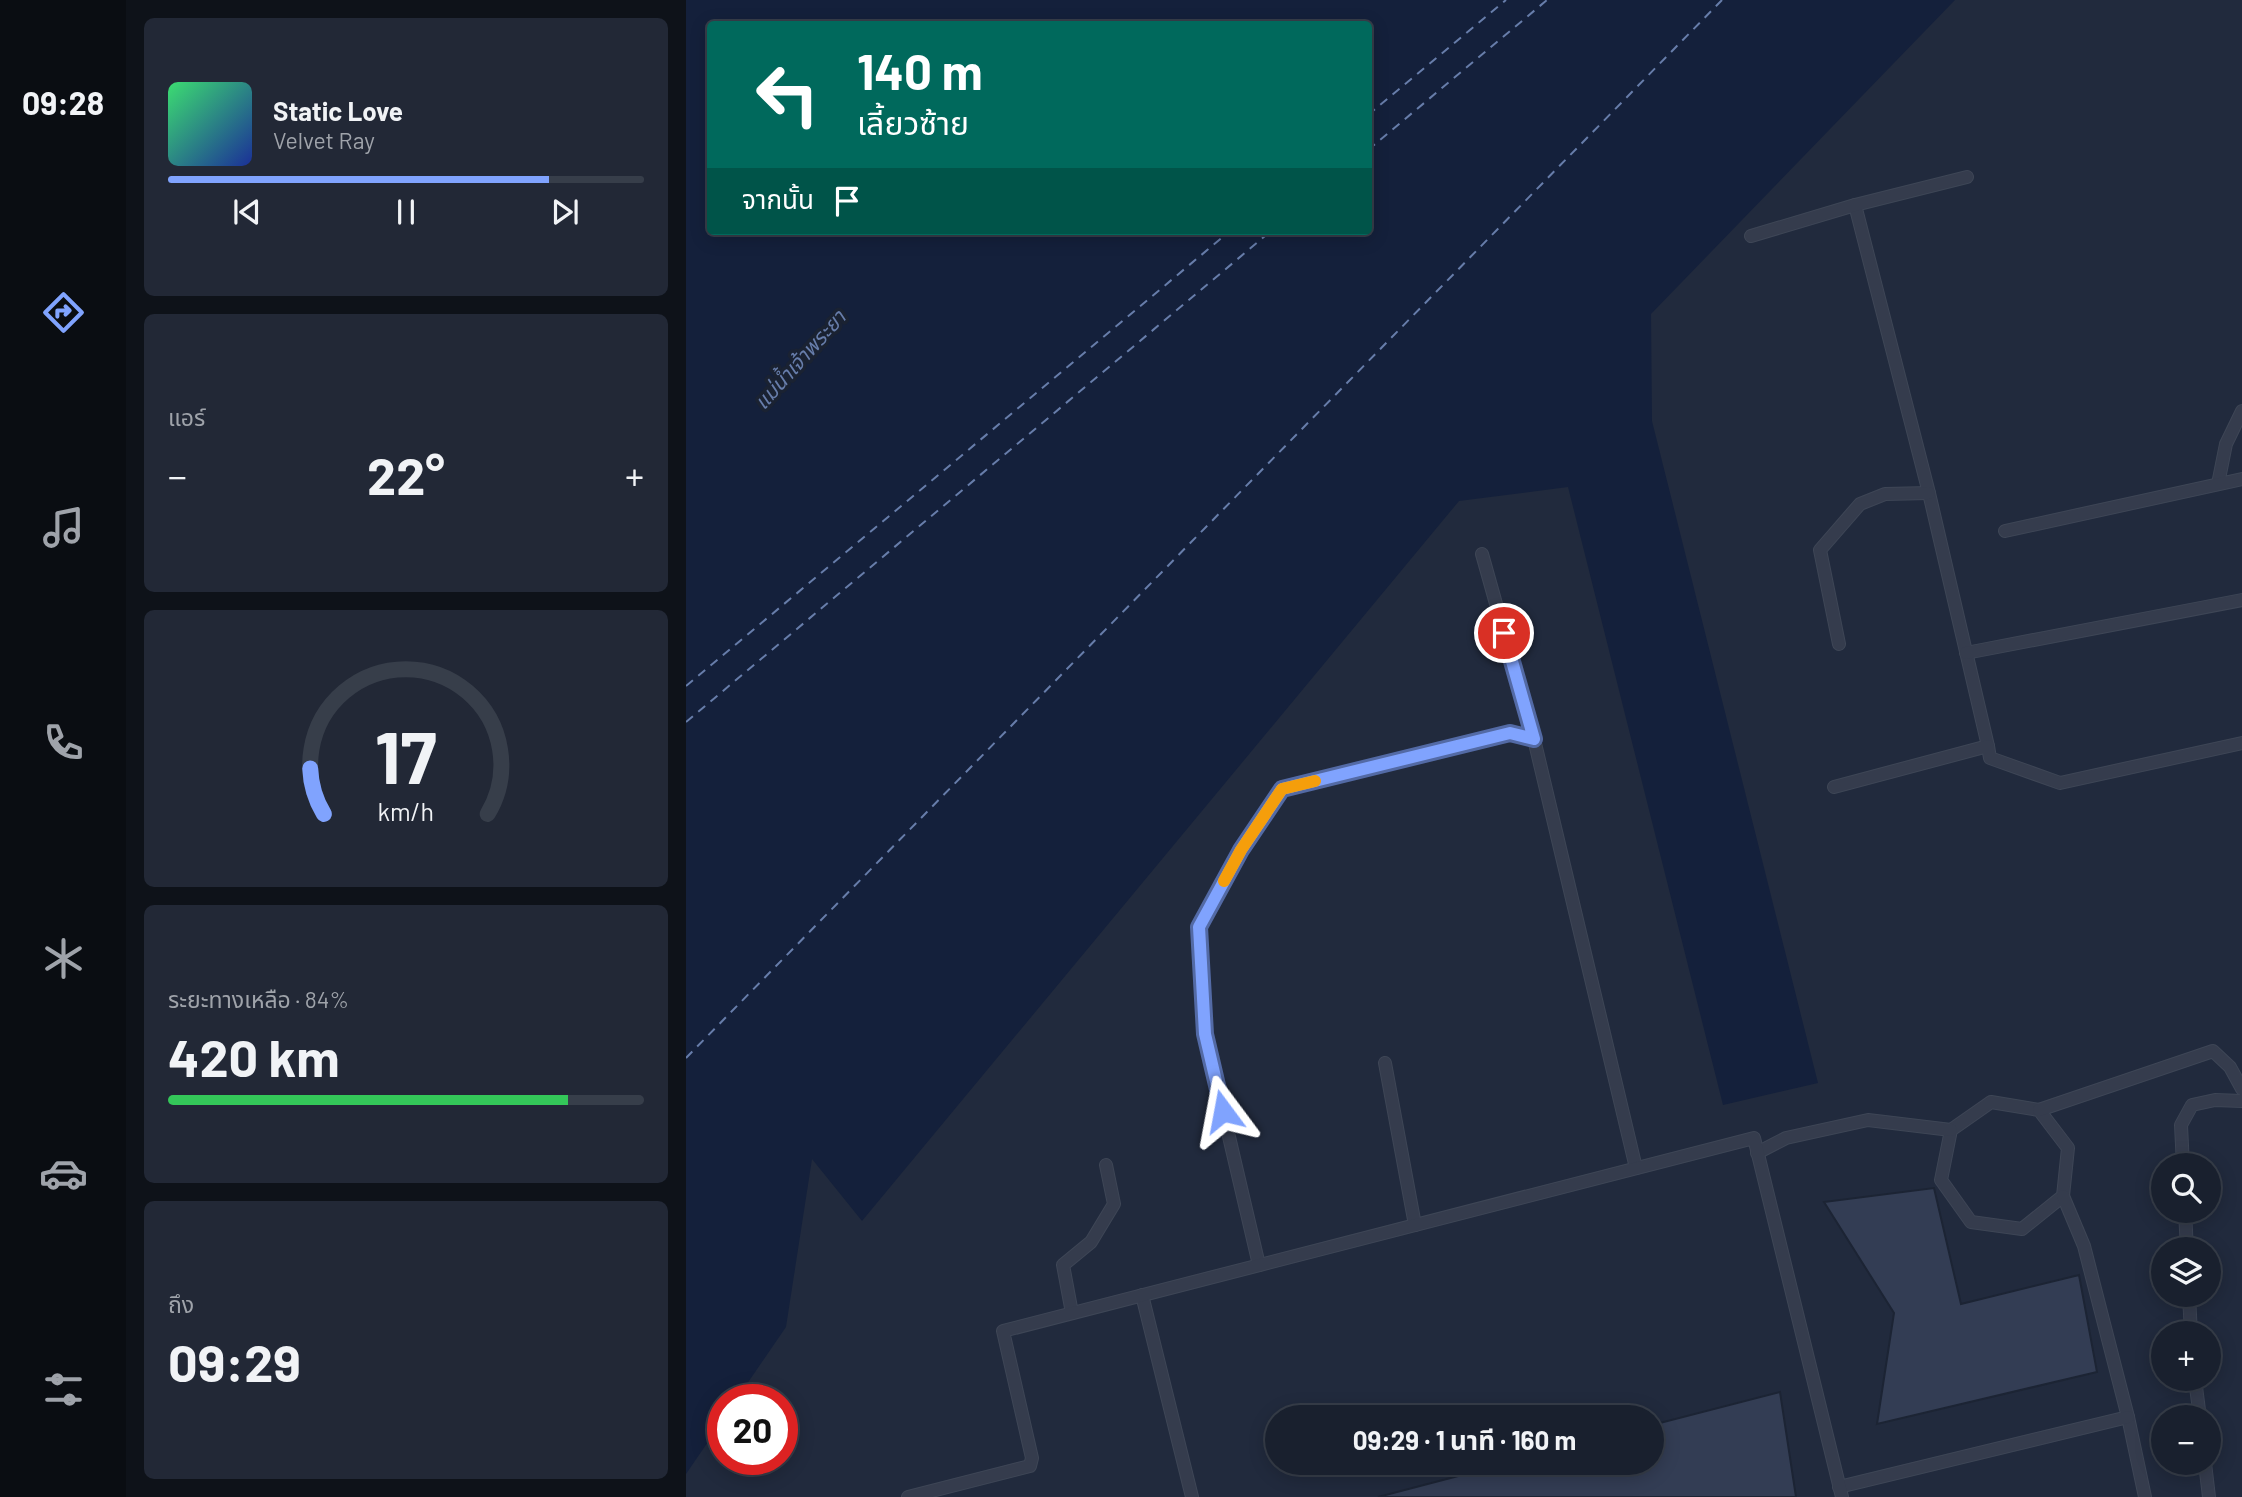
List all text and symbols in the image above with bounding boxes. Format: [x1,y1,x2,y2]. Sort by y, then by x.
text: 140 m [857,41,983,100]
icon: left [742,49,833,140]
text: 09:28 [22,83,104,121]
text: Static Love [273,95,403,126]
text: เลี้ยวซ้าย [857,103,969,141]
text: Velvet Ray [273,126,375,154]
icon: arrive [828,182,866,220]
text: จากนั้น [742,183,814,214]
icon: previous [228,193,266,231]
icon: pause [387,193,425,231]
icon: next [546,193,584,231]
icon: directions [39,288,88,337]
water label: แม่น้ำเจ้าพระยา [747,303,851,414]
text: แอร์ [168,403,205,431]
text: 22° [367,443,445,505]
text: − [168,452,187,498]
text: + [625,452,644,498]
icon: music [39,503,88,552]
pin [1474,603,1534,663]
icon: arrive [1485,614,1523,652]
text: 17 [375,712,437,800]
icon: phone [39,718,88,767]
text: km/h [378,796,434,826]
icon: climate [39,934,88,983]
text: ระยะทางเหลือ · 84% [168,985,349,1013]
text: 420 km [168,1025,340,1087]
position arrow [1186,1074,1260,1148]
icon: car [39,1149,88,1198]
map controls [2151,1153,2221,1475]
button: search [2151,1153,2221,1223]
button: layers [2151,1237,2221,1307]
text: ถึง [168,1290,194,1318]
button: + [2151,1321,2221,1391]
text: 09:29 [168,1330,301,1392]
icon: filters [39,1365,88,1414]
speed limit sign: 20 [707,1384,798,1475]
button: − [2151,1405,2221,1475]
text: 09:29 · 1 นาที · 160 m [1353,1424,1576,1455]

